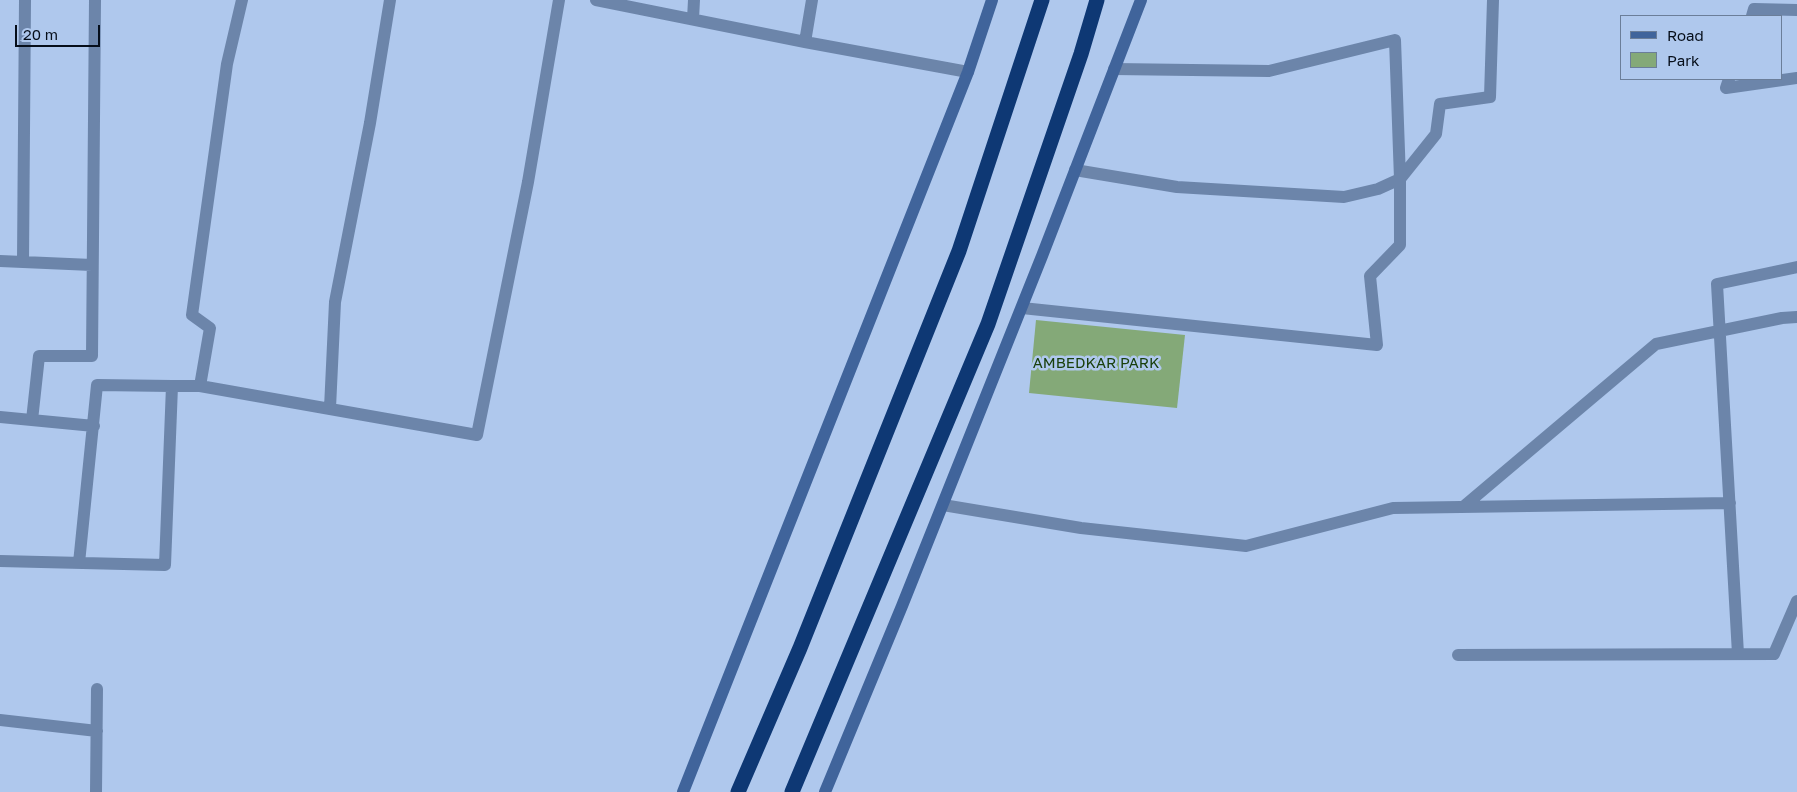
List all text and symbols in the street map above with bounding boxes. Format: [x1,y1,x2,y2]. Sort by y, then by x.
scale bar [18,15,102,47]
legend [1620,15,1782,80]
text: 20 m [23,25,58,43]
text: Road [1667,26,1704,44]
text: Park [1667,51,1699,69]
park label: AMBEDKAR PARK [1033,354,1159,372]

